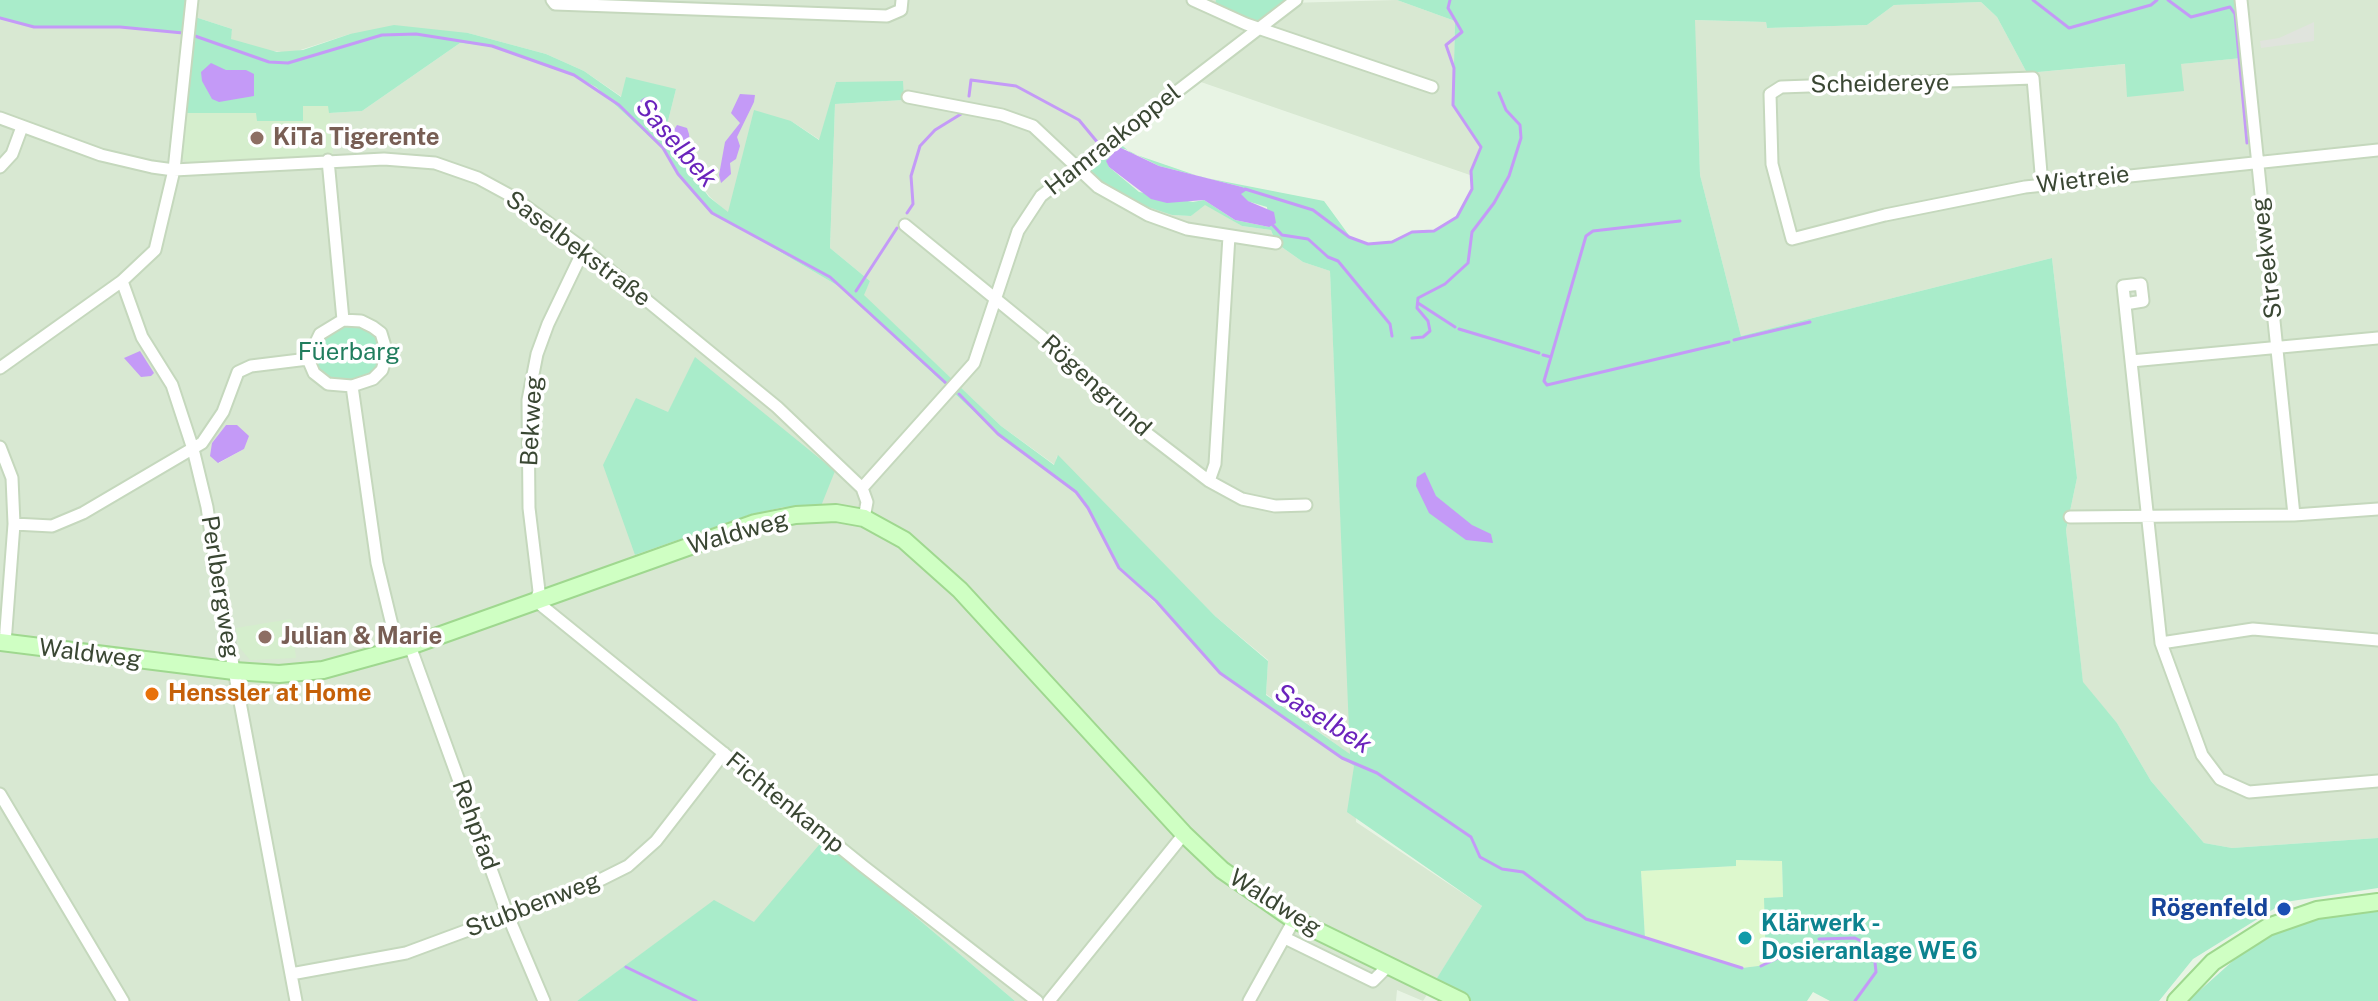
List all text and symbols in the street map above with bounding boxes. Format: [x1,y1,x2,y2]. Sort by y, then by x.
street label: Scheidereye [1810,68,1950,100]
street label: Hamraakoppel [1040,78,1186,202]
water label: Saselbek [629,92,723,194]
place label: KiTa Tigerente [273,124,440,152]
marker: KiTa Tigerente [248,129,266,147]
street label: Wietreie [2035,160,2131,200]
street label: Saselbekstraße [500,185,656,313]
street label: Streekweg [2245,196,2289,320]
street label: Rögengrund [1035,329,1157,443]
park label: Füerbarg [298,339,400,367]
street label: Bekweg [515,375,549,467]
street label: Waldweg [685,505,791,561]
street label: Perlbergweg [195,514,245,660]
place label: Julian & Marie [281,623,442,651]
marker: Julian & Marie [256,628,274,646]
street label: Waldweg [37,633,143,675]
water label: Saselbek [1269,677,1377,761]
place label: Henssler at Home [168,680,371,708]
marker: Henssler at Home [143,685,161,703]
street label: Fichtenkamp [720,746,850,860]
street label: Rehpfad [445,776,505,874]
street label: Waldweg [1224,863,1326,943]
street label: Stubbenweg [462,866,604,944]
place label: Rögenfeld [2150,895,2268,923]
marker: Rögenfeld [2275,900,2293,918]
place label: Klärwerk - Dosieranlage WE 6 [1761,910,1978,966]
marker: Klärwerk - Dosieranlage WE 6 [1736,929,1754,947]

